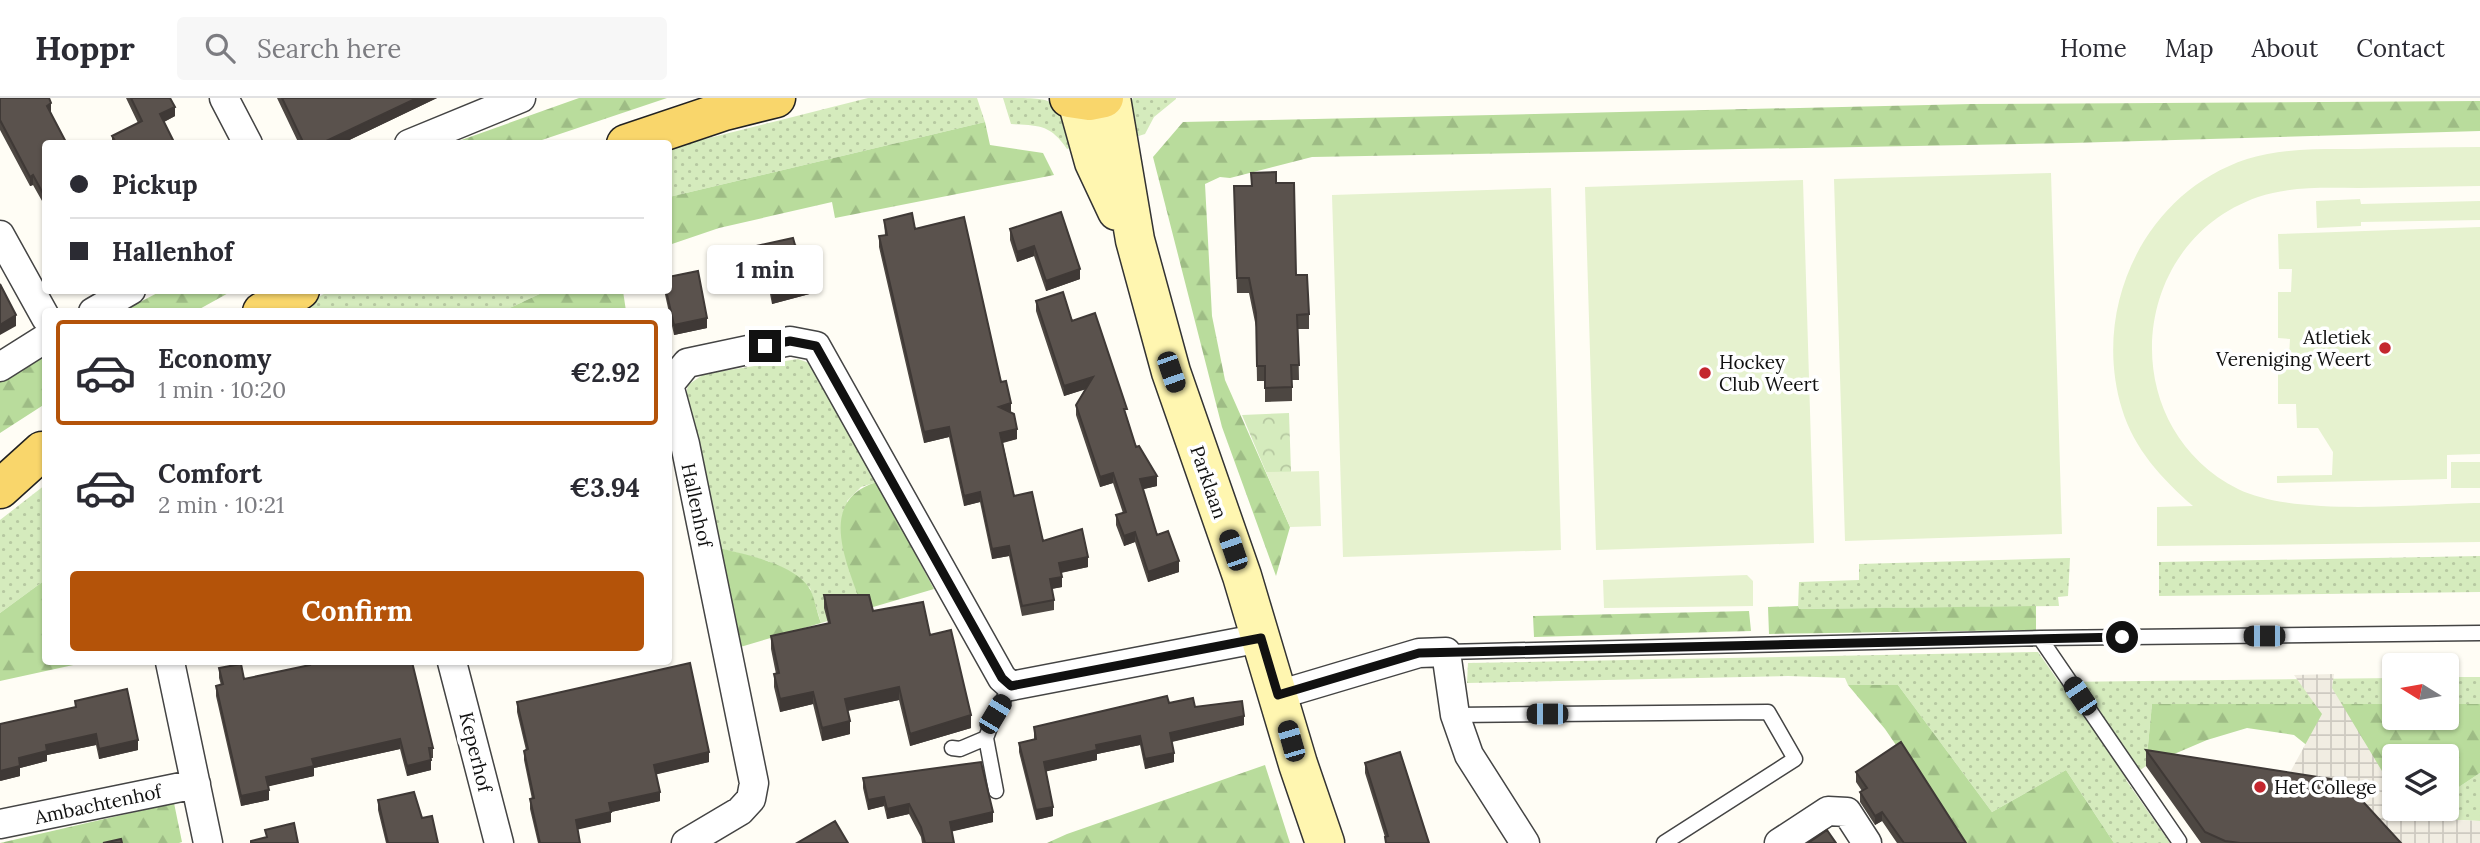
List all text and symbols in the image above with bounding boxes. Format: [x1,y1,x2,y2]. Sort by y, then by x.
search box [177,17,667,80]
text: Hoppr [35,27,135,69]
icon: search [201,29,239,67]
text: Search here [257,32,401,65]
text: Home [2060,33,2127,64]
text: Map [2165,33,2214,64]
text: About [2252,33,2318,64]
text: Contact [2356,33,2445,64]
text: Pickup [112,168,198,201]
text: Hallenhof [112,235,233,268]
callout: 1 min [707,244,823,294]
text: 1 min [736,255,794,284]
place label: Atletiek Vereniging Weert [2215,325,2372,371]
route end [749,330,781,362]
marker: Atletiek Vereniging Weert [2377,340,2393,356]
icon: car [74,341,137,404]
text: Economy [158,342,271,375]
car [1155,349,1188,395]
place label: Hockey Club Weert [1719,350,1820,396]
text: €2.92 [570,356,640,389]
marker: Hockey Club Weert [1697,365,1713,381]
text: 1 min · 10:20 [158,375,286,404]
street label: Parklaan [1185,442,1233,522]
icon: car [74,456,137,519]
text: Comfort [158,457,262,490]
street label: Hallenhof [676,461,718,551]
text: €3.94 [569,471,640,504]
text: 2 min · 10:21 [158,490,284,519]
car [1217,527,1250,573]
button: Confirm [70,571,644,651]
route start [2106,621,2138,653]
car [2244,626,2286,647]
north arrow [2382,653,2459,730]
map controls [2382,653,2459,821]
car [2060,673,2101,719]
car [976,691,1015,737]
car [1527,704,1569,725]
street label: Keperhof [454,710,498,796]
car [1276,718,1307,764]
button: layers [2382,744,2459,821]
place label: Het College [2274,775,2377,799]
street label: Ambachtenhof [31,779,165,829]
marker: Het College [2252,779,2268,795]

